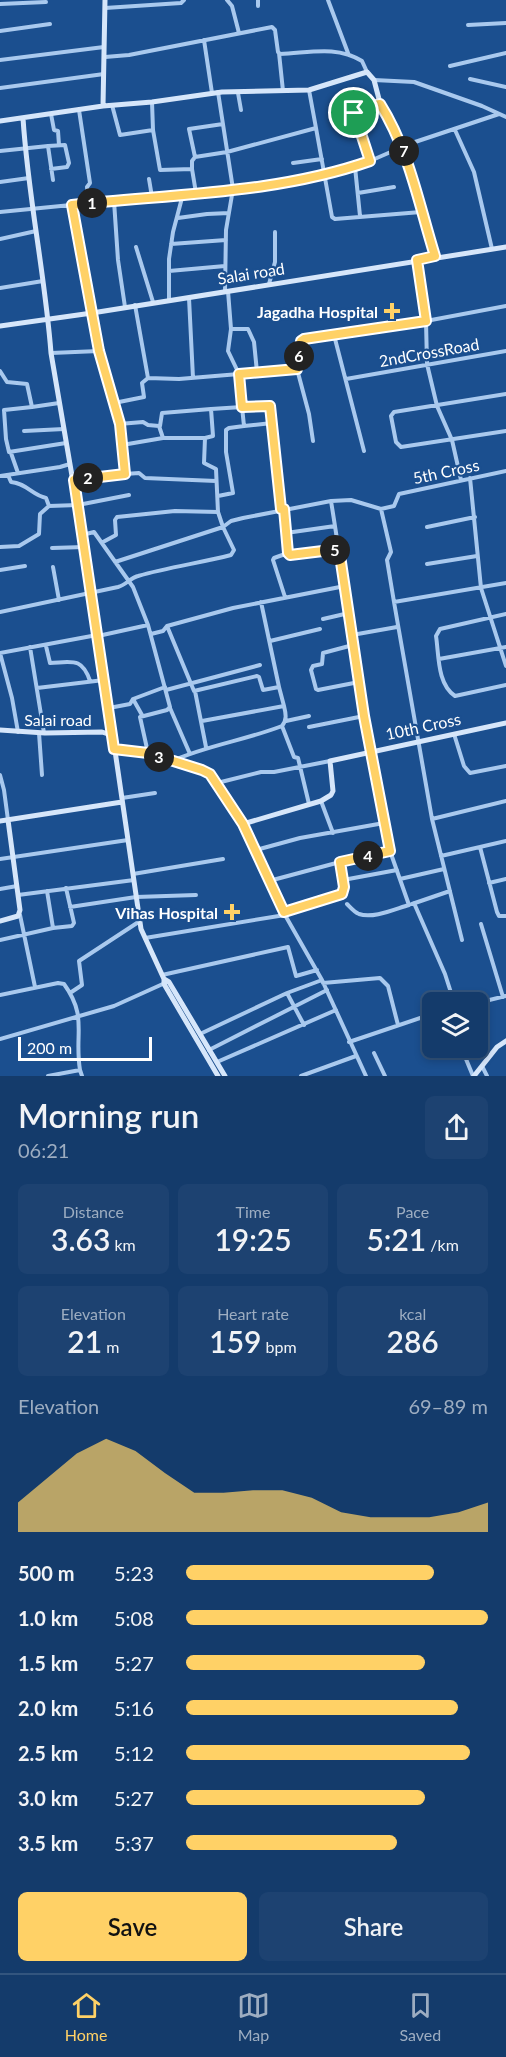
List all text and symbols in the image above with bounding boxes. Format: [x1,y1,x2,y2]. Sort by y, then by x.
pin [328,87,379,138]
icon: arrive [337,96,370,129]
pin: 7 [389,136,419,166]
text: 7 [399,141,409,160]
pin: 1 [77,188,107,218]
text: 1 [87,193,97,212]
street label: Salai road [216,258,286,288]
place label: Jagadha Hospital [257,302,378,321]
marker: Jagadha Hospital [383,302,401,320]
street label: 2ndCrossRoad [377,334,481,370]
pin: 6 [284,341,314,371]
text: 6 [294,346,304,365]
street label: 5th Cross [411,455,481,487]
pin: 2 [73,463,103,493]
text: 2 [83,468,93,487]
pin: 5 [320,535,350,565]
text: 5 [330,540,340,559]
street label: 10th Cross [384,709,462,743]
street label: Salai road [24,710,92,729]
pin: 3 [144,742,174,772]
text: 3 [154,747,164,766]
pin: 4 [353,841,383,871]
text: 4 [363,846,373,865]
place label: Vihas Hospital [114,903,218,922]
marker: Vihas Hospital [223,903,241,921]
map controls [422,992,488,1058]
button: layers [422,992,488,1058]
scale bar [18,1034,152,1062]
text: 200 m [27,1038,72,1057]
text: Morning run [18,1095,199,1135]
button: share [425,1096,488,1159]
text: 06:21 [18,1138,69,1162]
text: Distance [63,1202,124,1221]
text: Time [236,1202,270,1221]
text: Pace [396,1202,429,1221]
text: 3.63 [51,1221,110,1257]
text: 19:25 [214,1221,292,1257]
text: 5:21 [366,1221,426,1257]
text: km [110,1235,136,1254]
text: /km [426,1235,459,1254]
text: Elevation [61,1304,126,1323]
text: Heart rate [217,1304,289,1323]
text: kcal [399,1304,426,1323]
text: 21 [67,1323,102,1359]
text: 159 [209,1323,262,1359]
text: 286 [387,1323,439,1359]
text: m [102,1337,119,1356]
text: bpm [262,1337,297,1356]
text: Elevation [18,1394,99,1418]
text: 69–89 m [408,1394,488,1418]
text: 500 m [18,1561,74,1585]
text: 5:23 [114,1561,154,1585]
text: 1.0 km [18,1606,78,1630]
text: 5:08 [114,1606,154,1630]
text: 1.5 km [18,1651,78,1675]
text: 5:27 [114,1651,154,1675]
text: 2.0 km [18,1696,78,1720]
text: 5:16 [114,1696,154,1720]
text: 2.5 km [18,1741,78,1765]
text: 5:12 [114,1741,154,1765]
text: 3.0 km [18,1786,78,1810]
text: 5:27 [114,1786,154,1810]
text: 3.5 km [18,1831,78,1855]
text: 5:37 [114,1831,154,1855]
button: Save [18,1892,247,1961]
button: Share [259,1892,488,1961]
tab: Home [65,1989,107,2044]
tab: Map [237,1989,270,2044]
tab: Saved [399,1989,441,2044]

